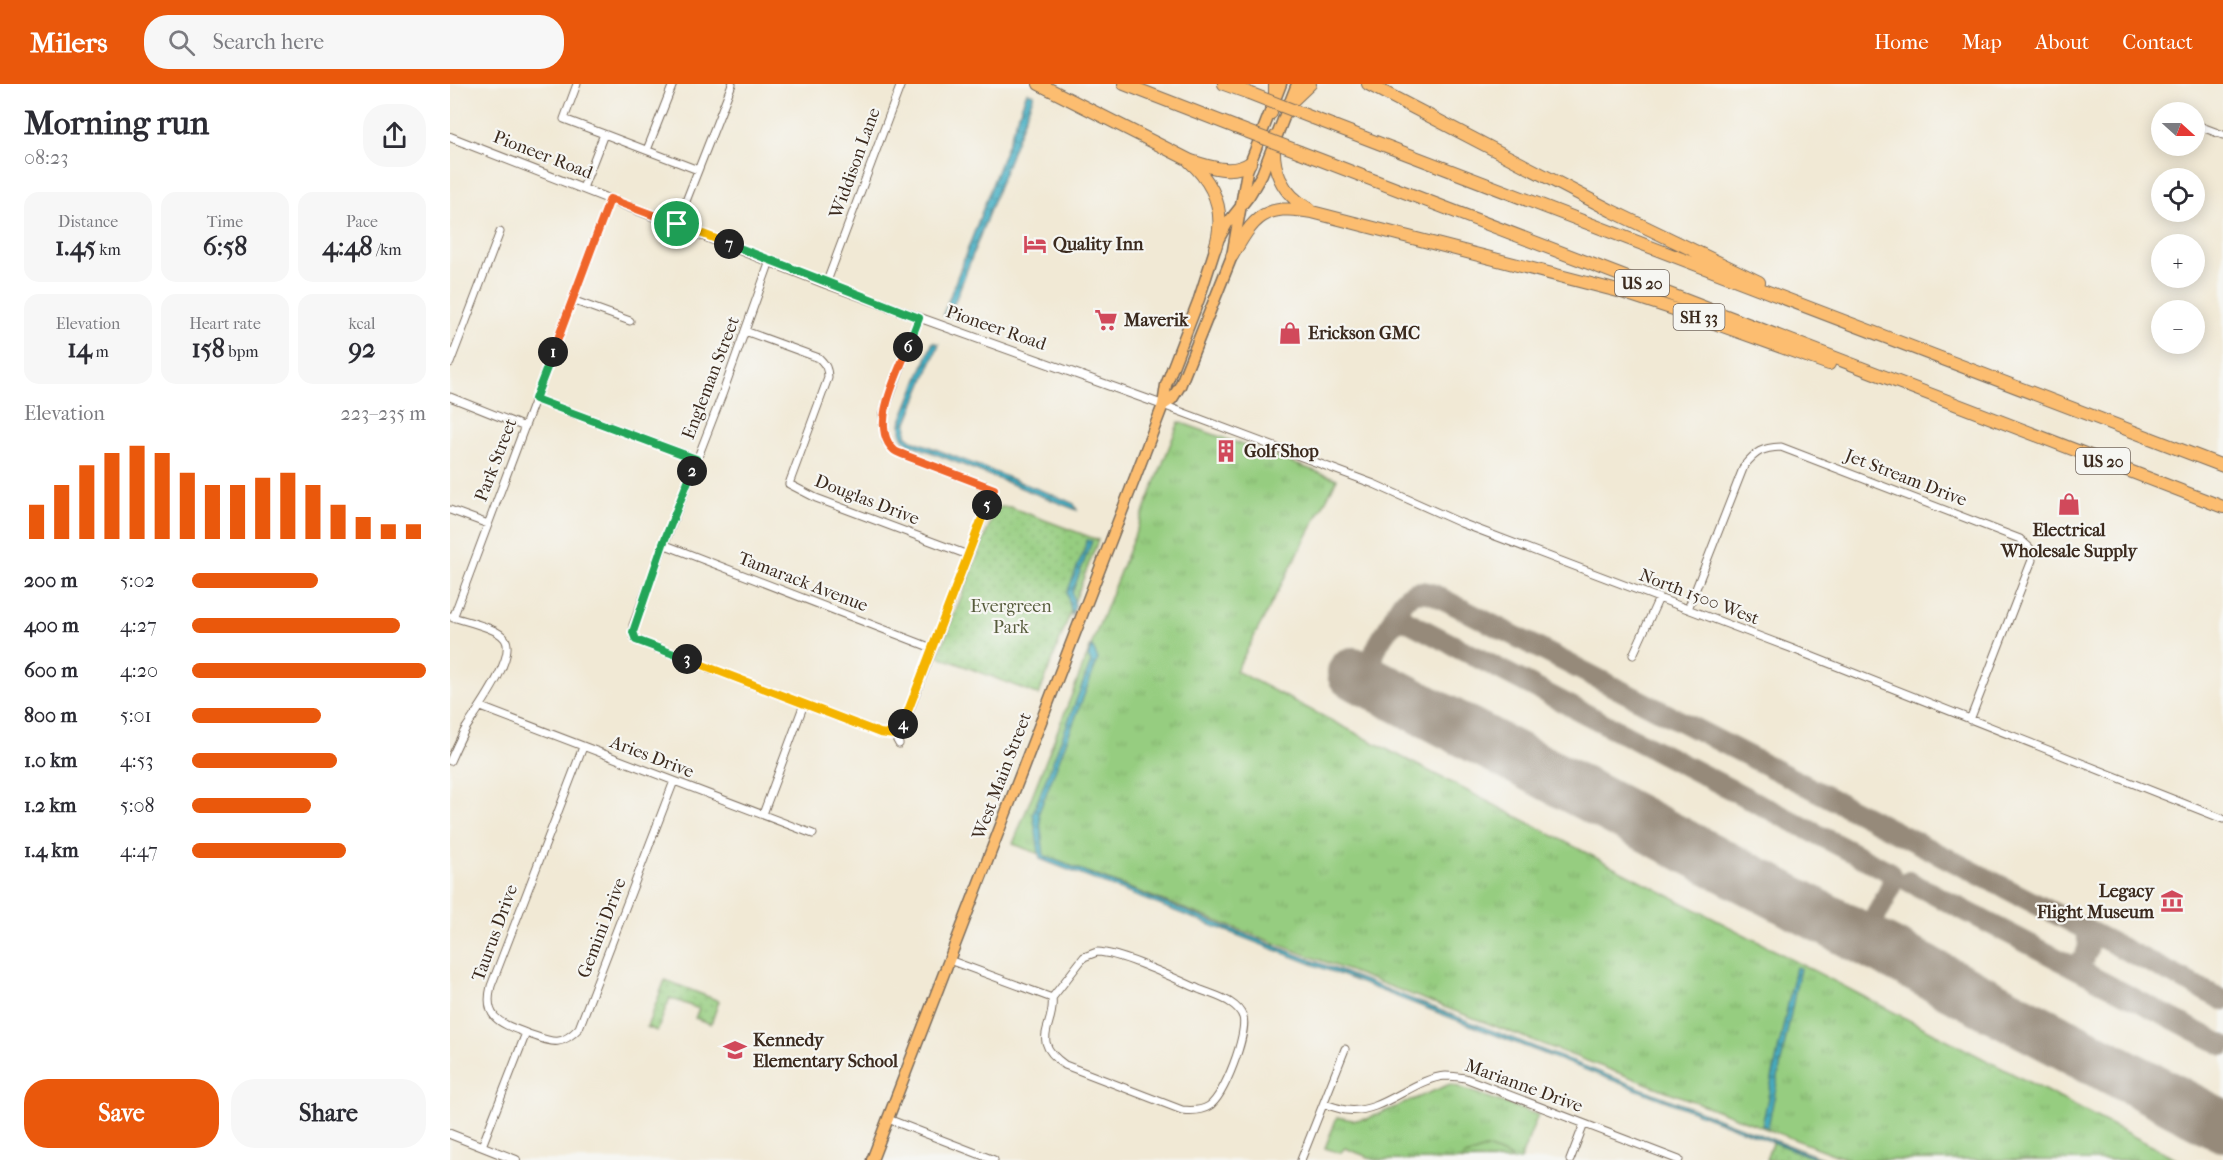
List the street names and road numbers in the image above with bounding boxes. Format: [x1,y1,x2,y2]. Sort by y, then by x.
street label: Widdison Lane [825,105,885,222]
street label: Pioneer Road [490,126,596,184]
road number: US 20 [1615,270,1669,296]
street label: Pioneer Road [943,301,1049,355]
road number: SH 33 [1674,304,1724,330]
street label: Engleman Street [678,313,744,442]
street label: Park Street [471,415,522,504]
street label: Jet Stream Drive [1840,444,1970,511]
road number: US 20 [2076,448,2130,474]
street label: Douglas Drive [812,470,922,530]
street label: Tamarack Avenue [735,548,871,616]
street label: North 1500 West [1636,564,1762,630]
street label: West Main Street [968,709,1036,843]
street label: Aries Drive [606,731,697,783]
street label: Gemini Drive [573,875,631,981]
street label: Taurus Drive [468,882,522,984]
street label: Marianne Drive [1462,1055,1586,1117]

